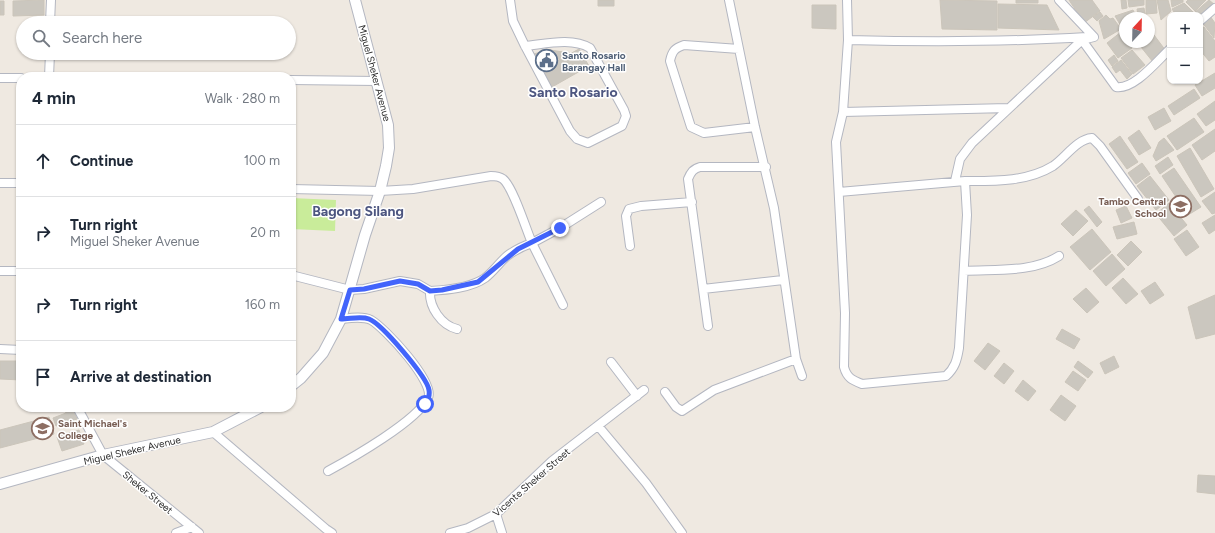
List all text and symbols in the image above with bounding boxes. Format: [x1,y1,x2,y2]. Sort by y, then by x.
north arrow [1119,12,1155,48]
map controls [1167,12,1203,84]
button: + [1167,12,1203,48]
search box [16,16,296,60]
street label: Miguel Sheker Avenue [355,23,394,123]
icon: search [30,27,52,49]
text: Search here [62,29,142,47]
public building icon: Santo Rosario Barangay Hall [533,48,559,74]
button: − [1167,48,1203,84]
place label: Santo Rosario Barangay Hall [562,49,626,74]
district label: Santo Rosario [528,84,618,101]
text: 4 min [32,88,76,108]
text: Walk · 280 m [205,91,280,106]
icon: ahead [32,150,54,172]
text: Continue [70,152,133,170]
text: 100 m [244,153,280,168]
school or university icon: Tambo Central School [1168,194,1194,220]
place label: Tambo Central School [1099,195,1166,220]
district label: Bagong Silang [312,203,404,220]
text: Turn right [70,216,138,234]
route end [551,219,569,237]
icon: right [32,222,54,244]
text: 20 m [250,225,280,240]
text: Miguel Sheker Avenue [70,234,199,249]
icon: right [32,294,54,316]
text: Turn right [70,296,138,314]
text: 160 m [245,297,280,312]
icon: arrive [32,366,54,388]
text: Arrive at destination [70,368,211,386]
route start [416,395,434,413]
school or university icon: Saint Michael's College [29,416,55,442]
place label: Saint Michael's College [58,417,127,442]
street label: Miguel Sheker Avenue [82,433,183,468]
street label: Vicente Sheker Street [490,445,573,520]
street label: Sheker Street [120,468,176,517]

